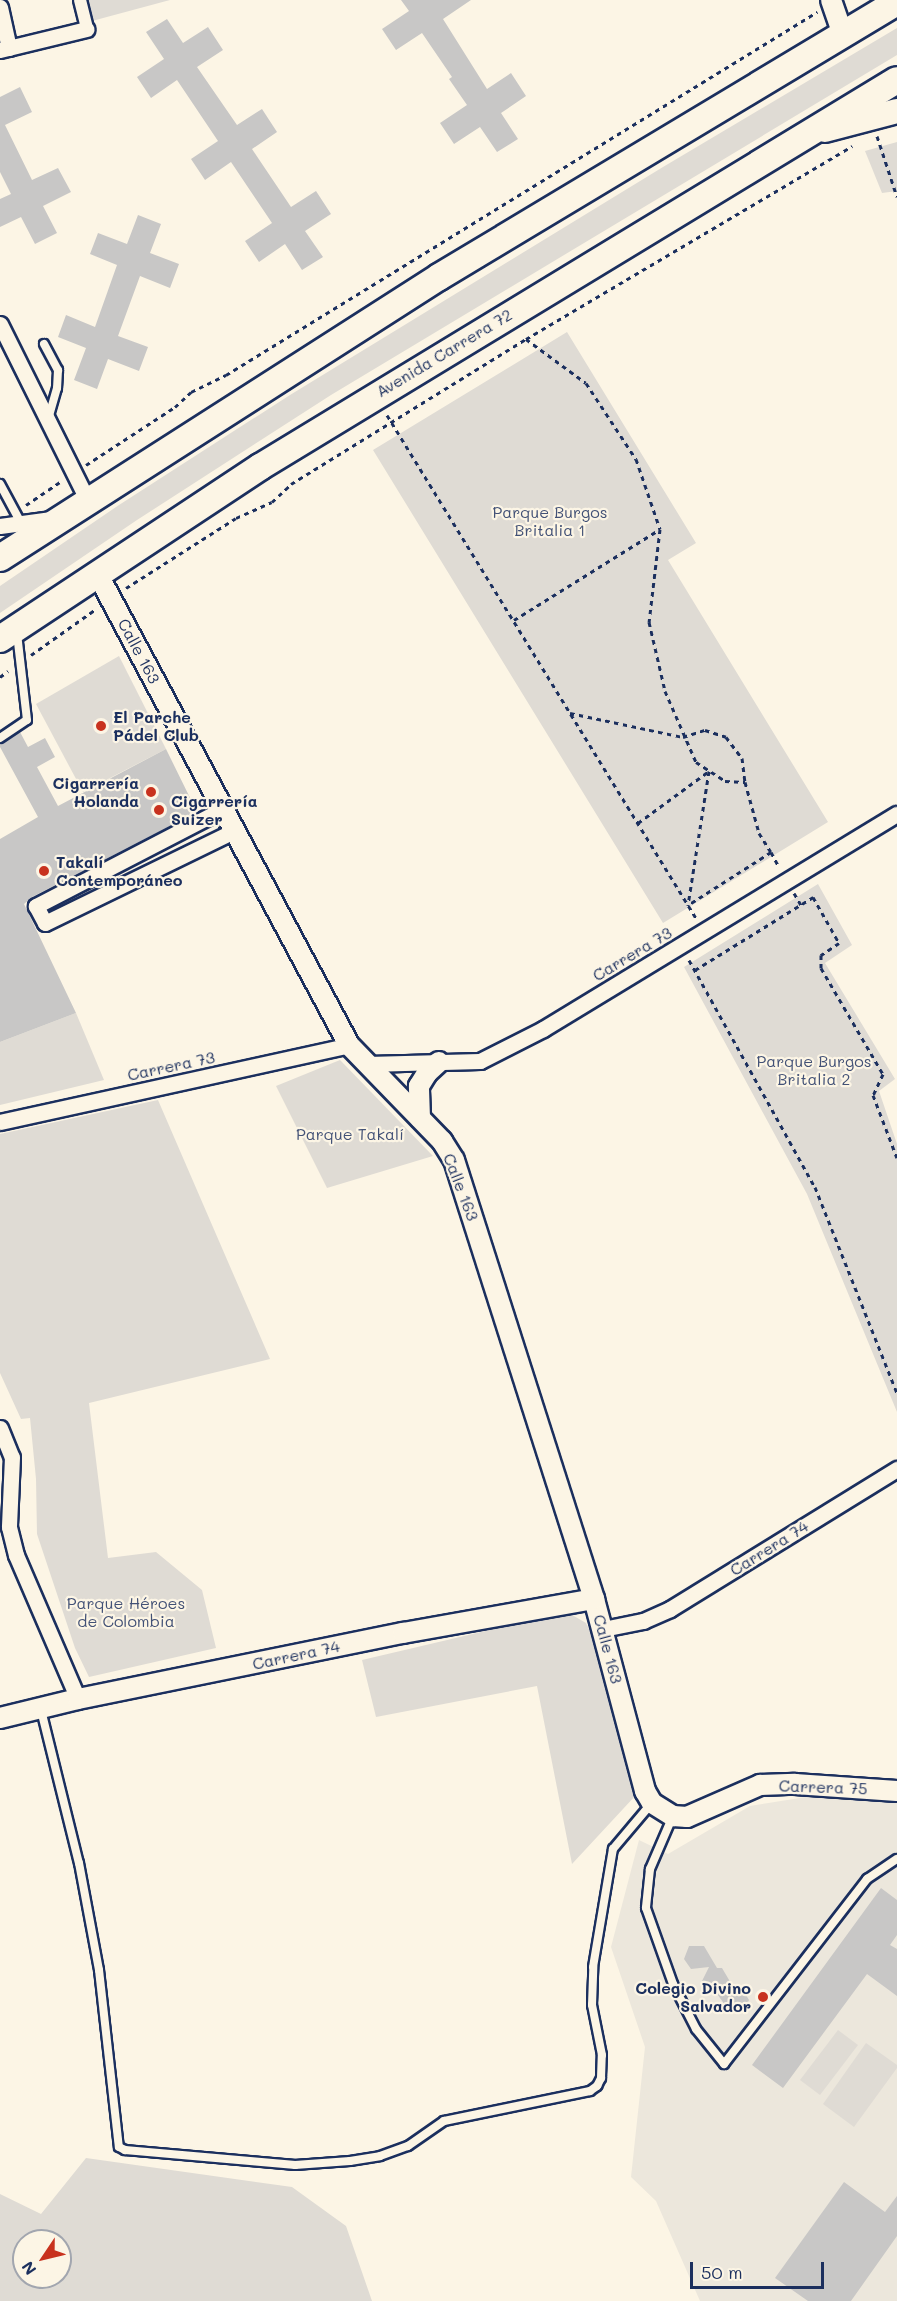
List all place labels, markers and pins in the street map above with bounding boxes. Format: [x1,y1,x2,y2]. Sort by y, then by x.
place label: El Parche Pádel Club [113,707,199,745]
marker: El Parche Pádel Club [94,719,108,733]
place label: Cigarrería Holanda [52,773,139,811]
marker: Cigarrería Holanda [144,785,158,799]
place label: Cigarrería Suizer [171,791,258,829]
marker: Cigarrería Suizer [152,803,166,817]
place label: Takalí Contemporáneo [56,852,182,890]
marker: Takalí Contemporáneo [37,864,51,878]
place label: Colegio Divino Salvador [635,1978,751,2016]
marker: Colegio Divino Salvador [756,1990,770,2004]

